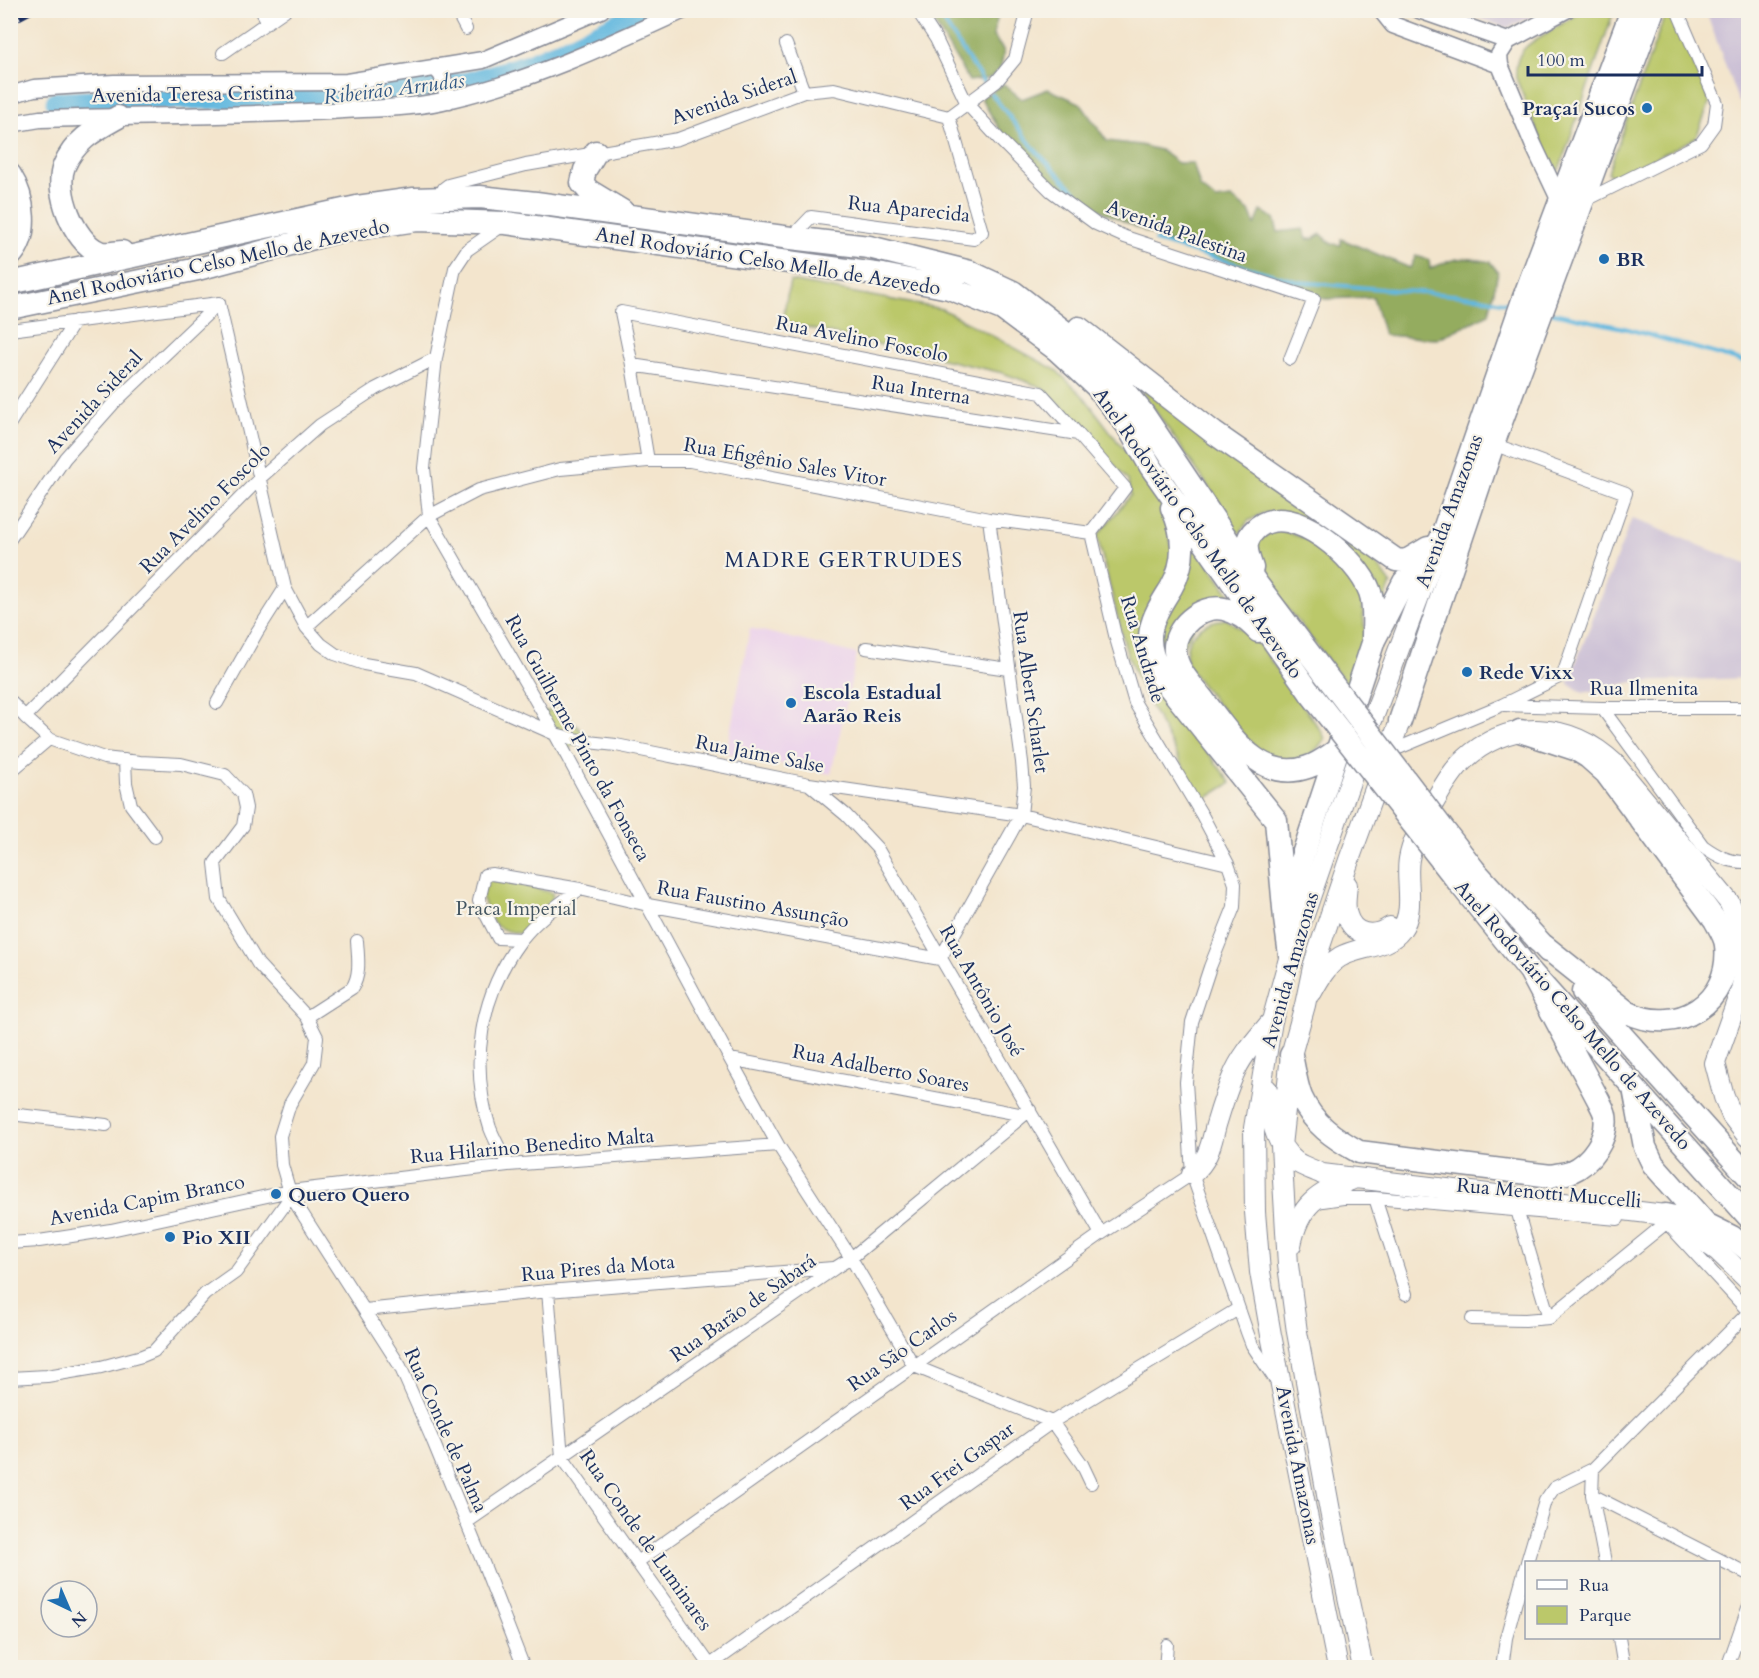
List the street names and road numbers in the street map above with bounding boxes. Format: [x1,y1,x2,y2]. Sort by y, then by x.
street label: Avenida Sideral [667,63,801,131]
street label: Avenida Teresa Cristina [91,79,295,109]
street label: Rua Aparecida [847,189,972,229]
street label: Avenida Palestina [1103,193,1252,269]
street label: Anel Rodoviário Celso Mello de Azevedo [44,212,392,312]
street label: Anel Rodoviário Celso Mello de Azevedo [593,220,943,302]
street label: Rua Avelino Foscolo [773,309,951,369]
street label: Avenida Sideral [39,345,149,459]
street label: Rua Interna [870,369,973,411]
street label: Anel Rodoviário Celso Mello de Azevedo [1087,382,1309,684]
street label: Rua Efigênio Sales Vitor [681,431,889,493]
street label: Avenida Amazonas [1409,431,1489,591]
street label: Rua Avelino Foscolo [133,436,277,580]
street label: Rua Andrade [1114,592,1172,706]
street label: Rua Albert Scharlet [1006,609,1056,776]
street label: Rua Guilherme Pinto da Fonseca [499,610,657,866]
street label: Rua Ilmenita [1590,675,1699,702]
street label: Rua Jaime Salse [693,728,827,780]
street label: Rua Faustino Assunção [655,874,851,934]
street label: Anel Rodoviário Celso Mello de Azevedo [1448,874,1698,1156]
street label: Avenida Amazonas [1255,889,1325,1051]
street label: Rua Antônio José [933,920,1031,1062]
street label: Rua Adalberto Soares [790,1038,972,1098]
street label: Rua Hilarino Benedito Malta [409,1122,655,1170]
street label: Avenida Capim Branco [47,1168,247,1232]
street label: Rua Menotti Muccelli [1455,1171,1643,1215]
street label: Rua Barão de Sabará [665,1247,822,1368]
street label: Rua Pires da Mota [520,1248,676,1288]
street label: Rua São Carlos [842,1302,962,1398]
street label: Rua Conde de Palma [398,1343,495,1517]
street label: Avenida Amazonas [1269,1383,1327,1547]
street label: Rua Frei Gaspar [894,1415,1020,1517]
street label: Rua Conde de Luminares [573,1444,719,1636]

